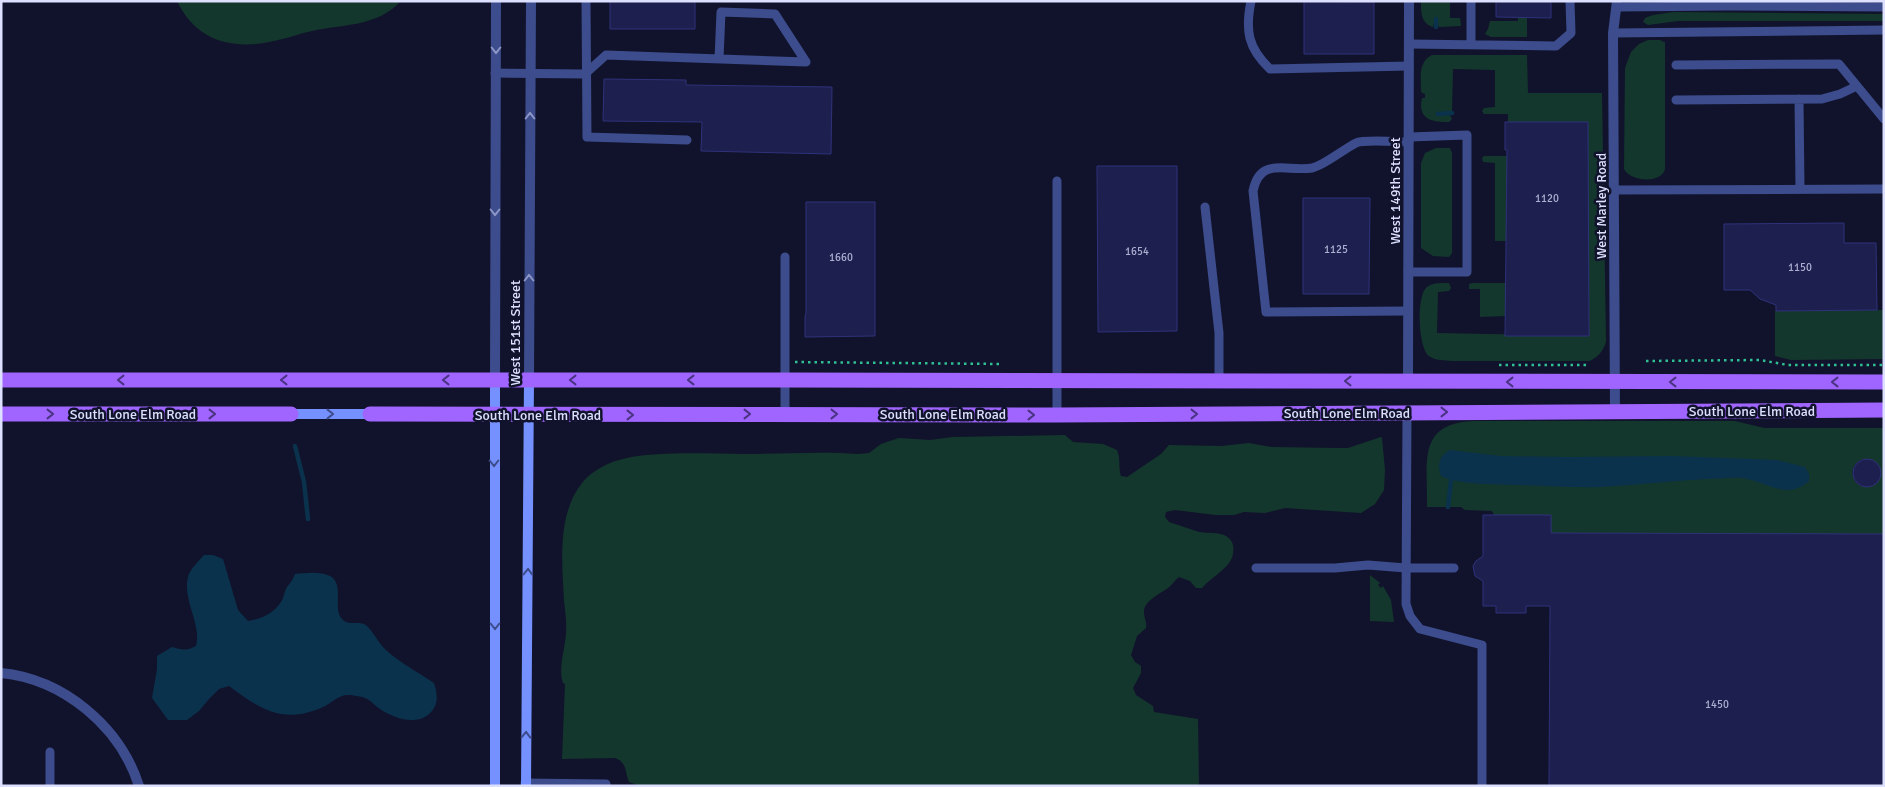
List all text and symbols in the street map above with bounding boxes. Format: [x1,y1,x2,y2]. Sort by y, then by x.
one-way arrow [491,46,501,54]
one-way arrow [525,111,535,119]
street label: West 149th Street [1387,137,1404,245]
street label: West Marley Road [1593,153,1610,259]
house number: 1120 [1535,192,1559,205]
one-way arrow [490,209,500,217]
house number: 1125 [1324,243,1348,256]
house number: 1654 [1125,245,1149,258]
house number: 1660 [829,251,853,264]
house number: 1150 [1788,261,1812,274]
one-way arrow [524,274,534,282]
street label: West 151st Street [507,280,524,386]
one-way arrow [117,375,125,385]
one-way arrow [280,375,288,385]
one-way arrow [442,375,450,385]
one-way arrow [569,375,577,385]
one-way arrow [686,375,694,385]
one-way arrow [1343,376,1351,386]
one-way arrow [1506,377,1514,387]
one-way arrow [1668,377,1676,387]
one-way arrow [1831,377,1838,387]
street label: South Lone Elm Road [1689,403,1815,420]
street label: South Lone Elm Road [1284,405,1410,422]
street label: South Lone Elm Road [70,406,196,423]
street label: South Lone Elm Road [880,406,1006,423]
street label: South Lone Elm Road [475,407,601,424]
one-way arrow [1440,407,1448,417]
one-way arrow [46,409,54,419]
one-way arrow [209,409,217,419]
one-way arrow [327,409,335,419]
one-way arrow [744,409,751,419]
one-way arrow [830,409,838,419]
one-way arrow [1028,409,1036,420]
one-way arrow [1190,409,1198,419]
one-way arrow [627,410,635,420]
one-way arrow [489,460,499,468]
one-way arrow [523,568,533,576]
one-way arrow [490,622,500,630]
house number: 1450 [1705,698,1729,711]
one-way arrow [521,730,531,738]

